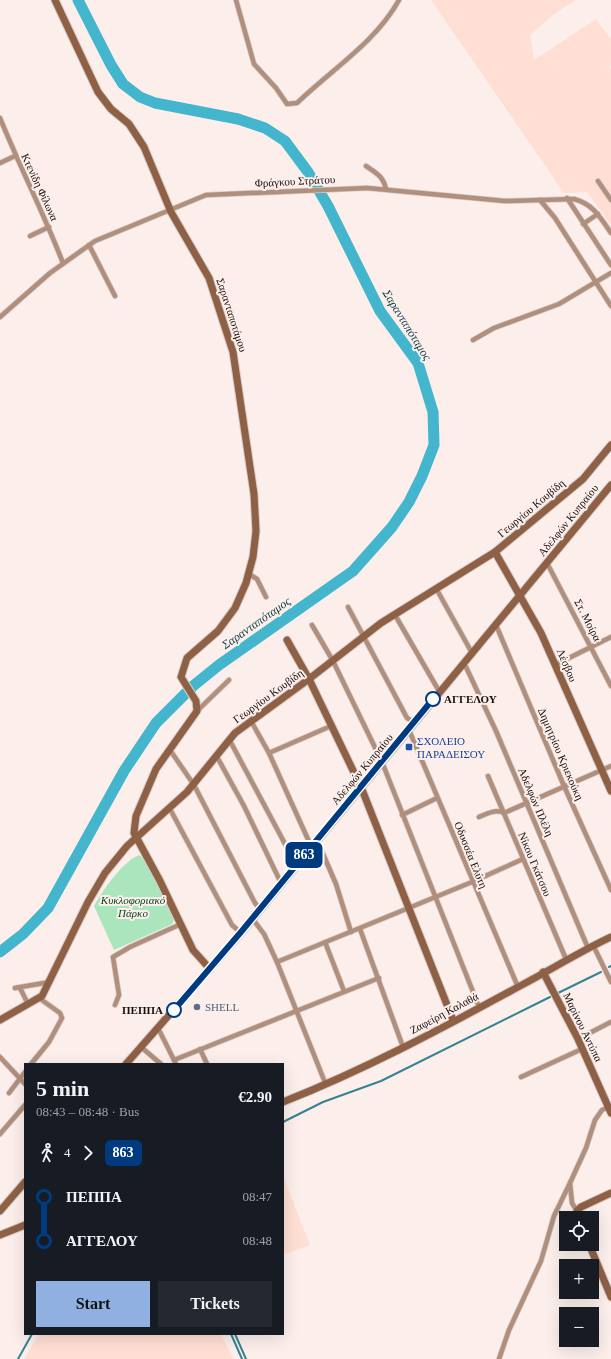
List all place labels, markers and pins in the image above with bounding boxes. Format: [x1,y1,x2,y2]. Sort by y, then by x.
marker: ΑΓΓΕΛΟΥ [425,691,441,707]
place label: ΑΓΓΕΛΟΥ [444,693,497,705]
place label: ΣΧΟΛΕΙΟ ΠΑΡΑΔΕΙΣΟΥ [417,735,485,760]
marker: ΣΧΟΛΕΙΟ ΠΑΡΑΔΕΙΣΟΥ [404,742,414,752]
place label: SHELL [205,1001,240,1013]
marker: ΠΕΠΠΑ [166,1002,182,1018]
marker: SHELL [192,1002,202,1012]
place label: ΠΕΠΠΑ [122,1004,163,1016]

